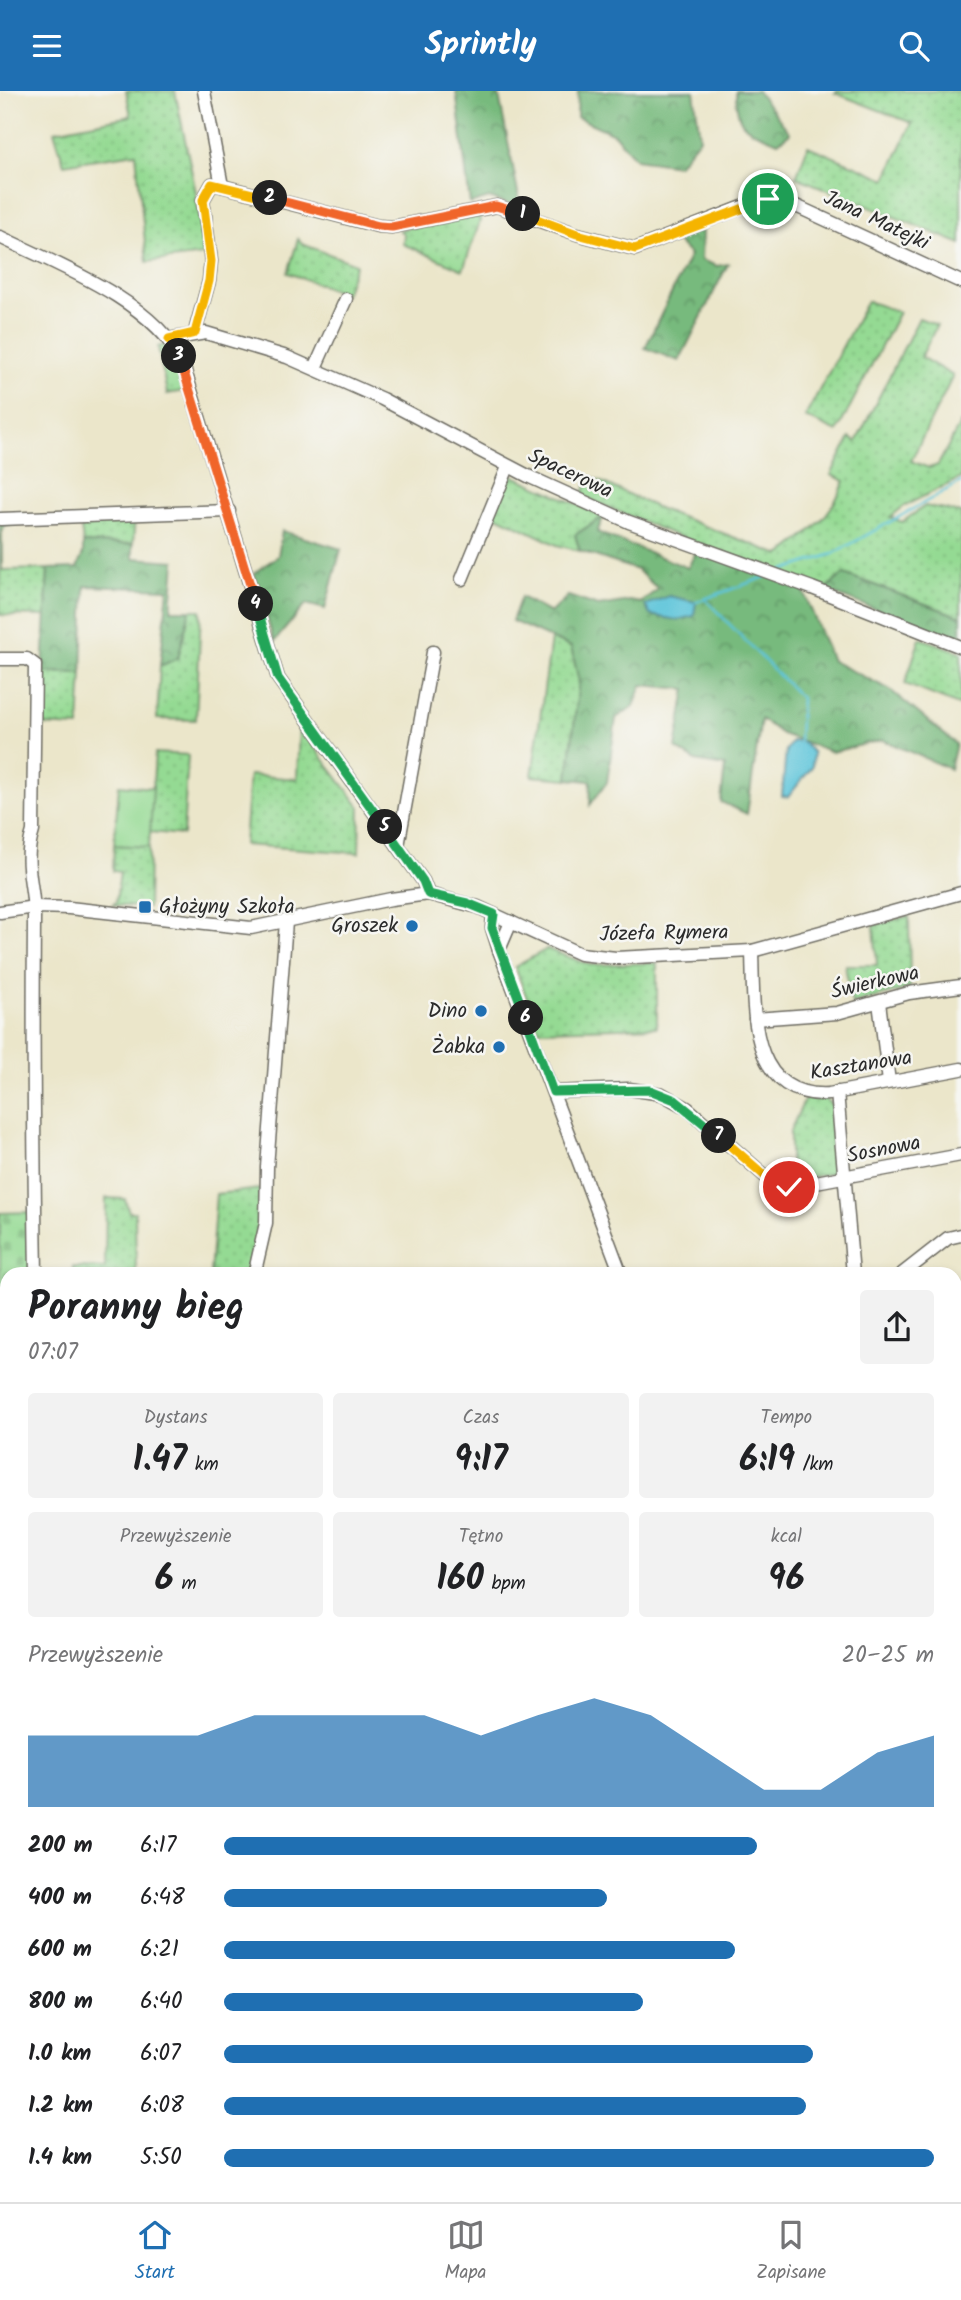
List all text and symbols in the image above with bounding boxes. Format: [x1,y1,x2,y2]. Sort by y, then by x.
text: Sprintly [424,20,537,71]
icon: menu [28,27,66,65]
icon: search [895,27,933,65]
pin [738,169,798,229]
icon: arrive [749,180,787,218]
pin: 2 [252,181,288,215]
text: 2 [264,182,275,212]
street label: Jana Matejki [818,182,935,260]
pin: 1 [505,197,540,231]
text: 1 [520,198,525,228]
pin: 3 [162,338,196,373]
text: 3 [173,340,184,370]
street label: Spacerowa [522,440,618,508]
pin: 4 [238,587,274,621]
text: 4 [250,588,261,618]
pin: 5 [368,809,402,845]
text: 5 [380,811,389,841]
place label: Głożyny Szkoła [159,891,295,924]
marker: Głożyny Szkoła [137,899,153,915]
place label: Groszek [331,910,398,943]
street label: Józefa Rymera [599,916,729,952]
marker: Groszek [404,918,420,934]
street label: Świerkowa [827,957,923,1009]
place label: Dino [428,995,467,1028]
pin: 6 [508,1000,544,1035]
text: 6 [520,1002,531,1032]
marker: Dino [473,1003,489,1019]
place label: Żabka [431,1031,485,1064]
marker: Żabka [491,1039,507,1055]
street label: Kasztanowa [807,1042,915,1090]
pin: 7 [702,1119,736,1153]
text: 7 [714,1120,723,1150]
street label: Sosnowa [844,1127,924,1173]
pin [759,1157,819,1217]
icon: check [770,1168,808,1206]
text: Poranny bieg [28,1279,244,1339]
button: share [860,1290,934,1364]
text: 07:07 [28,1335,78,1371]
text: Dystans [144,1403,208,1433]
text: Czas [463,1403,499,1433]
text: Tempo [761,1403,812,1433]
text: 1.47 [133,1433,187,1489]
text: 9:17 [454,1433,508,1489]
text: 6:19 [739,1433,795,1489]
text: km [187,1450,219,1480]
text: /km [795,1450,833,1480]
text: Przewyższenie [120,1522,231,1552]
text: Tętno [459,1522,503,1552]
text: kcal [771,1522,802,1552]
text: 6 [155,1552,174,1608]
text: 160 [436,1552,484,1608]
text: 96 [768,1552,805,1608]
text: m [174,1569,197,1599]
text: bpm [484,1569,526,1599]
text: Przewyższenie [28,1638,163,1674]
text: 20–25 m [842,1638,934,1674]
text: 200 m [28,1828,93,1864]
text: 6:17 [140,1828,176,1864]
text: 400 m [28,1880,92,1916]
text: 6:48 [140,1880,185,1916]
text: 600 m [28,1932,92,1968]
text: 6:21 [140,1932,179,1968]
text: 800 m [28,1984,93,2020]
text: 6:40 [140,1984,183,2020]
text: 1.0 km [28,2036,91,2072]
text: 6:07 [140,2036,181,2072]
text: 1.2 km [28,2088,93,2124]
text: 6:08 [140,2088,184,2124]
text: 1.4 km [28,2140,92,2176]
text: 5:50 [140,2140,182,2176]
tab: Start [135,2216,175,2288]
tab: Mapa [445,2216,486,2288]
tab: Zapisane [756,2216,826,2288]

